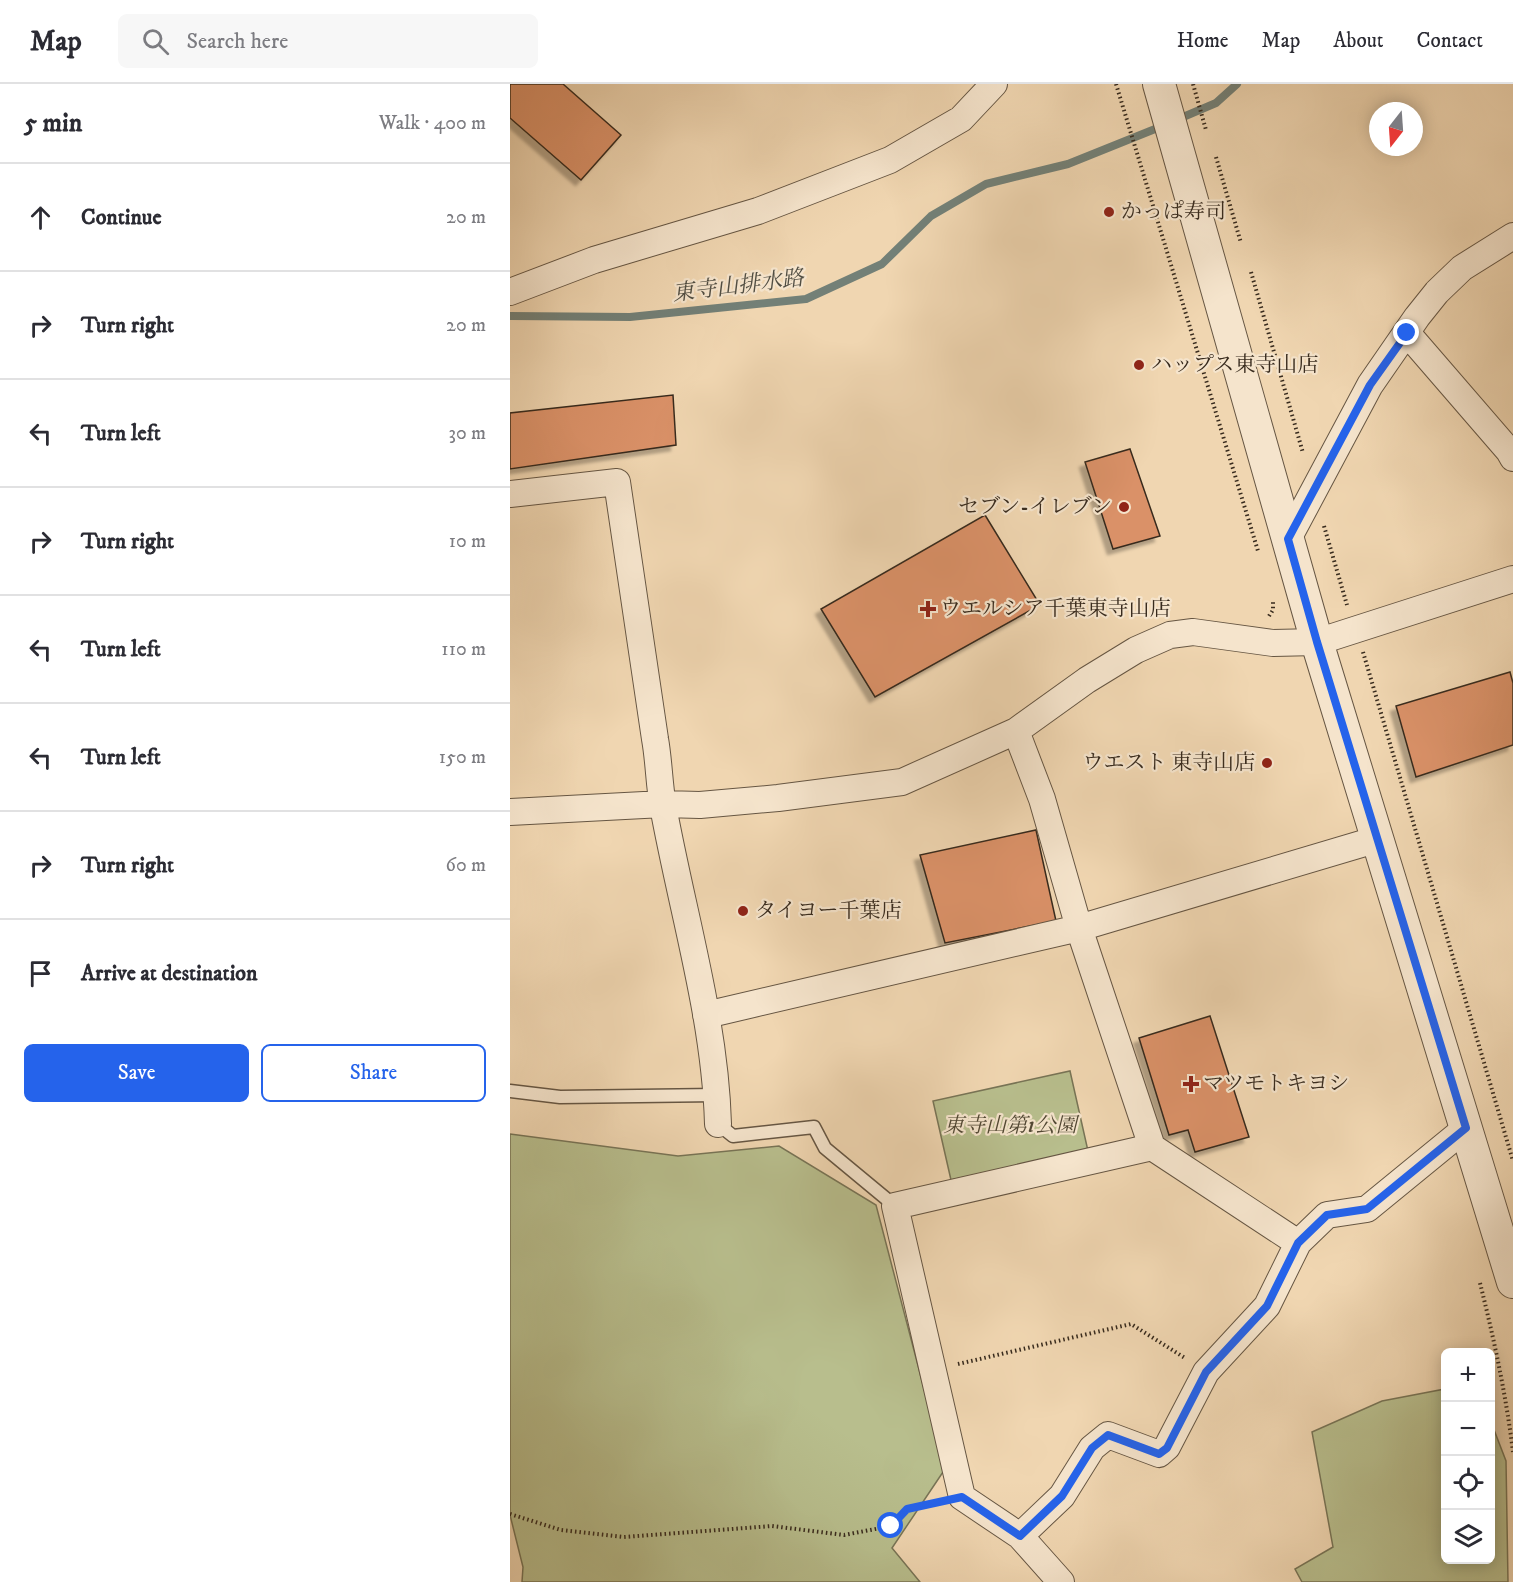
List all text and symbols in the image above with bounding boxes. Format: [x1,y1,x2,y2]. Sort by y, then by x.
search box [118,14,538,68]
text: Map [30,24,82,59]
icon: search [139,25,172,58]
text: Search here [187,28,288,55]
text: Home [1177,28,1229,54]
text: Map [1262,28,1300,54]
text: About [1333,28,1384,54]
text: Contact [1417,28,1483,54]
north arrow [1369,102,1423,156]
text: 5 min [24,107,82,140]
text: Walk · 400 m [379,111,486,136]
place label: かっぱ寿司 [1121,199,1226,225]
icon: ahead [24,201,57,234]
text: Continue [81,204,162,231]
text: 20 m [446,205,486,230]
marker: かっぱ寿司 [1102,205,1116,219]
water label: 東寺山排水路 [671,264,807,307]
icon: right [24,309,57,342]
text: Turn right [81,312,174,339]
text: 20 m [446,313,486,338]
route end [1393,319,1419,345]
place label: ハップス東寺山店 [1151,352,1318,378]
marker: ハップス東寺山店 [1132,358,1146,372]
icon: left [24,417,57,450]
text: Turn left [81,420,161,447]
text: 30 m [448,421,486,446]
place label: セブン-イレブン [958,494,1112,520]
marker: セブン-イレブン [1117,500,1131,514]
icon: right [24,525,57,558]
text: Turn right [81,528,174,555]
text: 10 m [449,529,486,554]
place label: ウエルシア千葉東寺山店 [940,596,1170,622]
marker: ウエルシア千葉東寺山店 [921,602,935,616]
icon: left [24,633,57,666]
text: Turn left [81,636,161,663]
text: 110 m [441,637,486,662]
icon: left [24,741,57,774]
text: Turn left [81,744,161,771]
text: 150 m [439,745,486,770]
place label: ウエスト 東寺山店 [1082,750,1255,776]
marker: ウエスト 東寺山店 [1260,756,1274,770]
icon: right [24,849,57,882]
text: Turn right [81,852,174,879]
text: 60 m [446,853,486,878]
place label: タイヨー千葉店 [755,898,902,924]
marker: タイヨー千葉店 [736,904,750,918]
icon: arrive [24,957,57,990]
text: Arrive at destination [81,960,258,987]
button: Save [24,1044,249,1102]
button: Share [261,1044,486,1102]
place label: マツモトキヨシ [1203,1071,1349,1097]
marker: マツモトキヨシ [1184,1077,1198,1091]
park label: 東寺山第1公園 [943,1113,1080,1139]
map controls [1441,1348,1495,1564]
button: + [1441,1348,1495,1402]
button: − [1441,1402,1495,1456]
button: locate [1441,1456,1495,1510]
button: layers [1441,1510,1495,1564]
route start [877,1512,903,1538]

